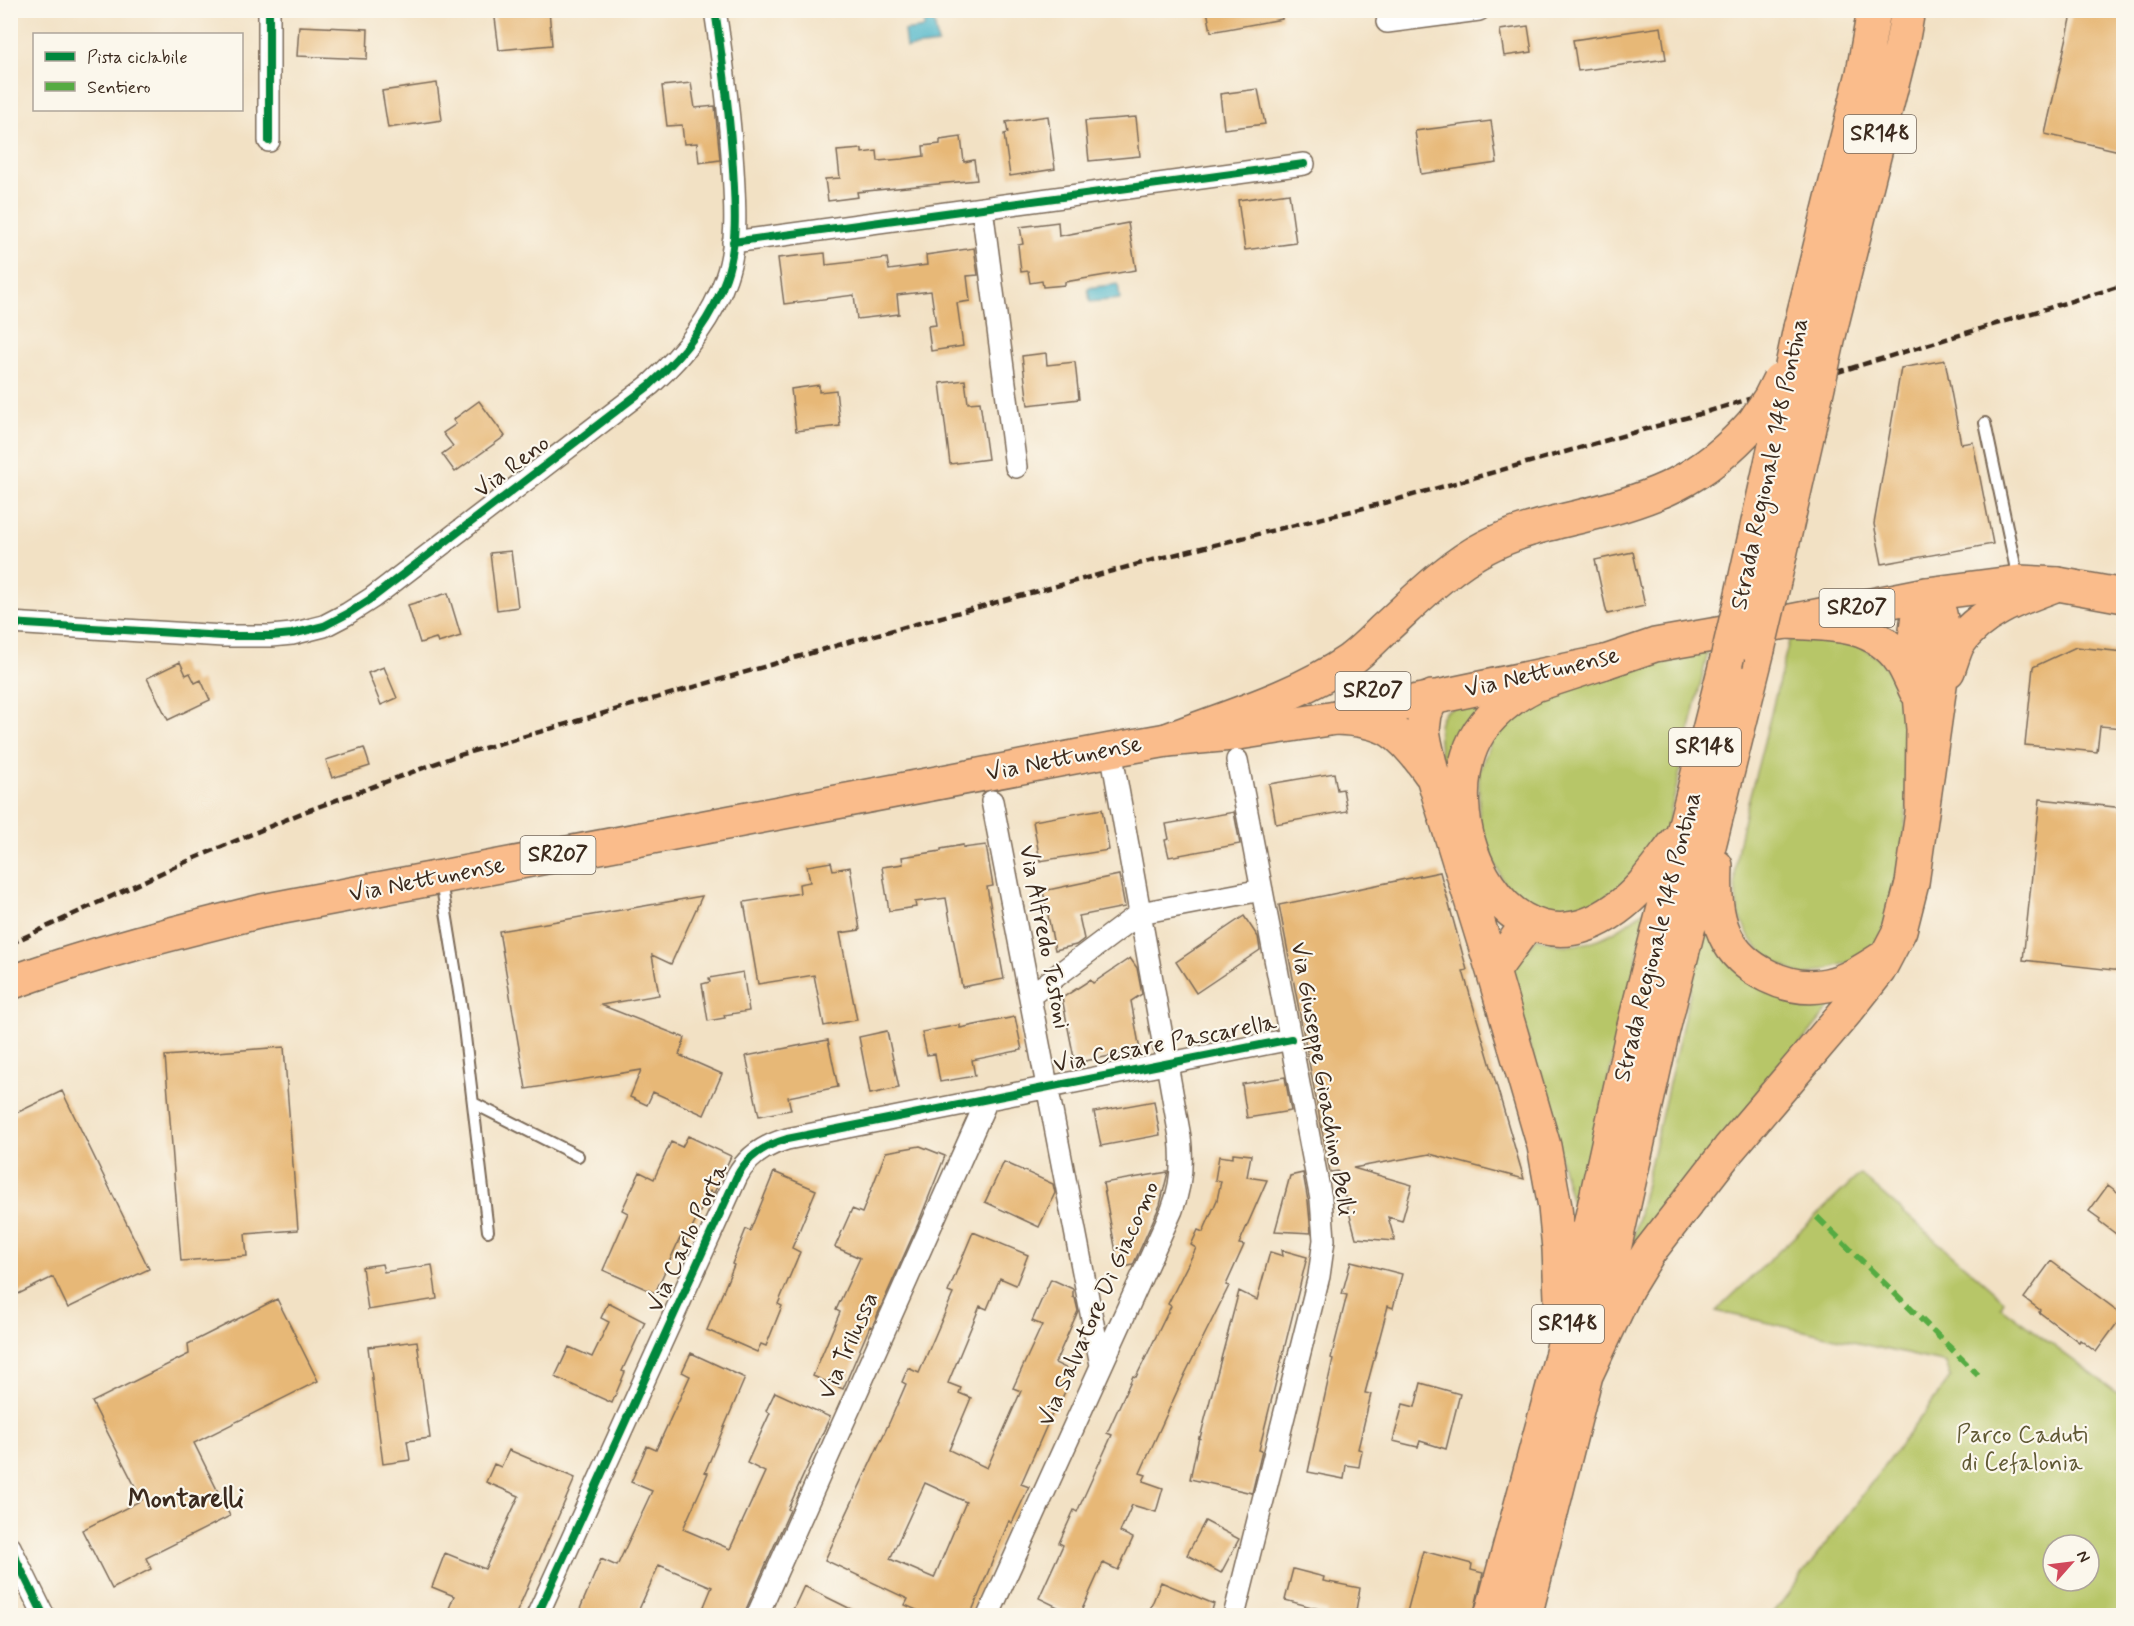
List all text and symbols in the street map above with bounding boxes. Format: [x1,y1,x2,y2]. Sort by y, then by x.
legend [33,33,243,111]
text: Pista ciclabile [87,46,188,70]
text: Sentiero [87,76,151,100]
road number: SR148 [1844,115,1916,153]
street label: Strada Regionale 148 Pontina [1724,315,1818,613]
street label: Via Reno [468,428,556,506]
road number: SR207 [1820,589,1894,627]
street label: Via Nettunense [1462,640,1622,706]
road number: SR207 [1336,672,1410,710]
road number: SR148 [1669,728,1741,766]
street label: Via Nettunense [983,729,1145,789]
street label: Strada Regionale 148 Pontina [1607,789,1711,1086]
road number: SR207 [520,836,596,874]
street label: Via Alfredo Testoni [1011,842,1077,1032]
street label: Via Nettunense [346,850,508,910]
street label: Via Giuseppe Gioachino Belli [1283,939,1361,1219]
street label: Via Cesare Pascarella [1051,1007,1280,1081]
street label: Via Carlo Porta [640,1158,736,1318]
street label: Via Salvatore Di Giacomo [1031,1176,1167,1432]
street label: Via Trilussa [812,1287,886,1405]
road number: SR148 [1532,1305,1604,1343]
park label: Parco Caduti di Cefalonia [1956,1420,2088,1479]
district label: Montarelli [128,1483,244,1517]
north arrow [2041,1533,2101,1593]
text: N [2071,1547,2095,1566]

